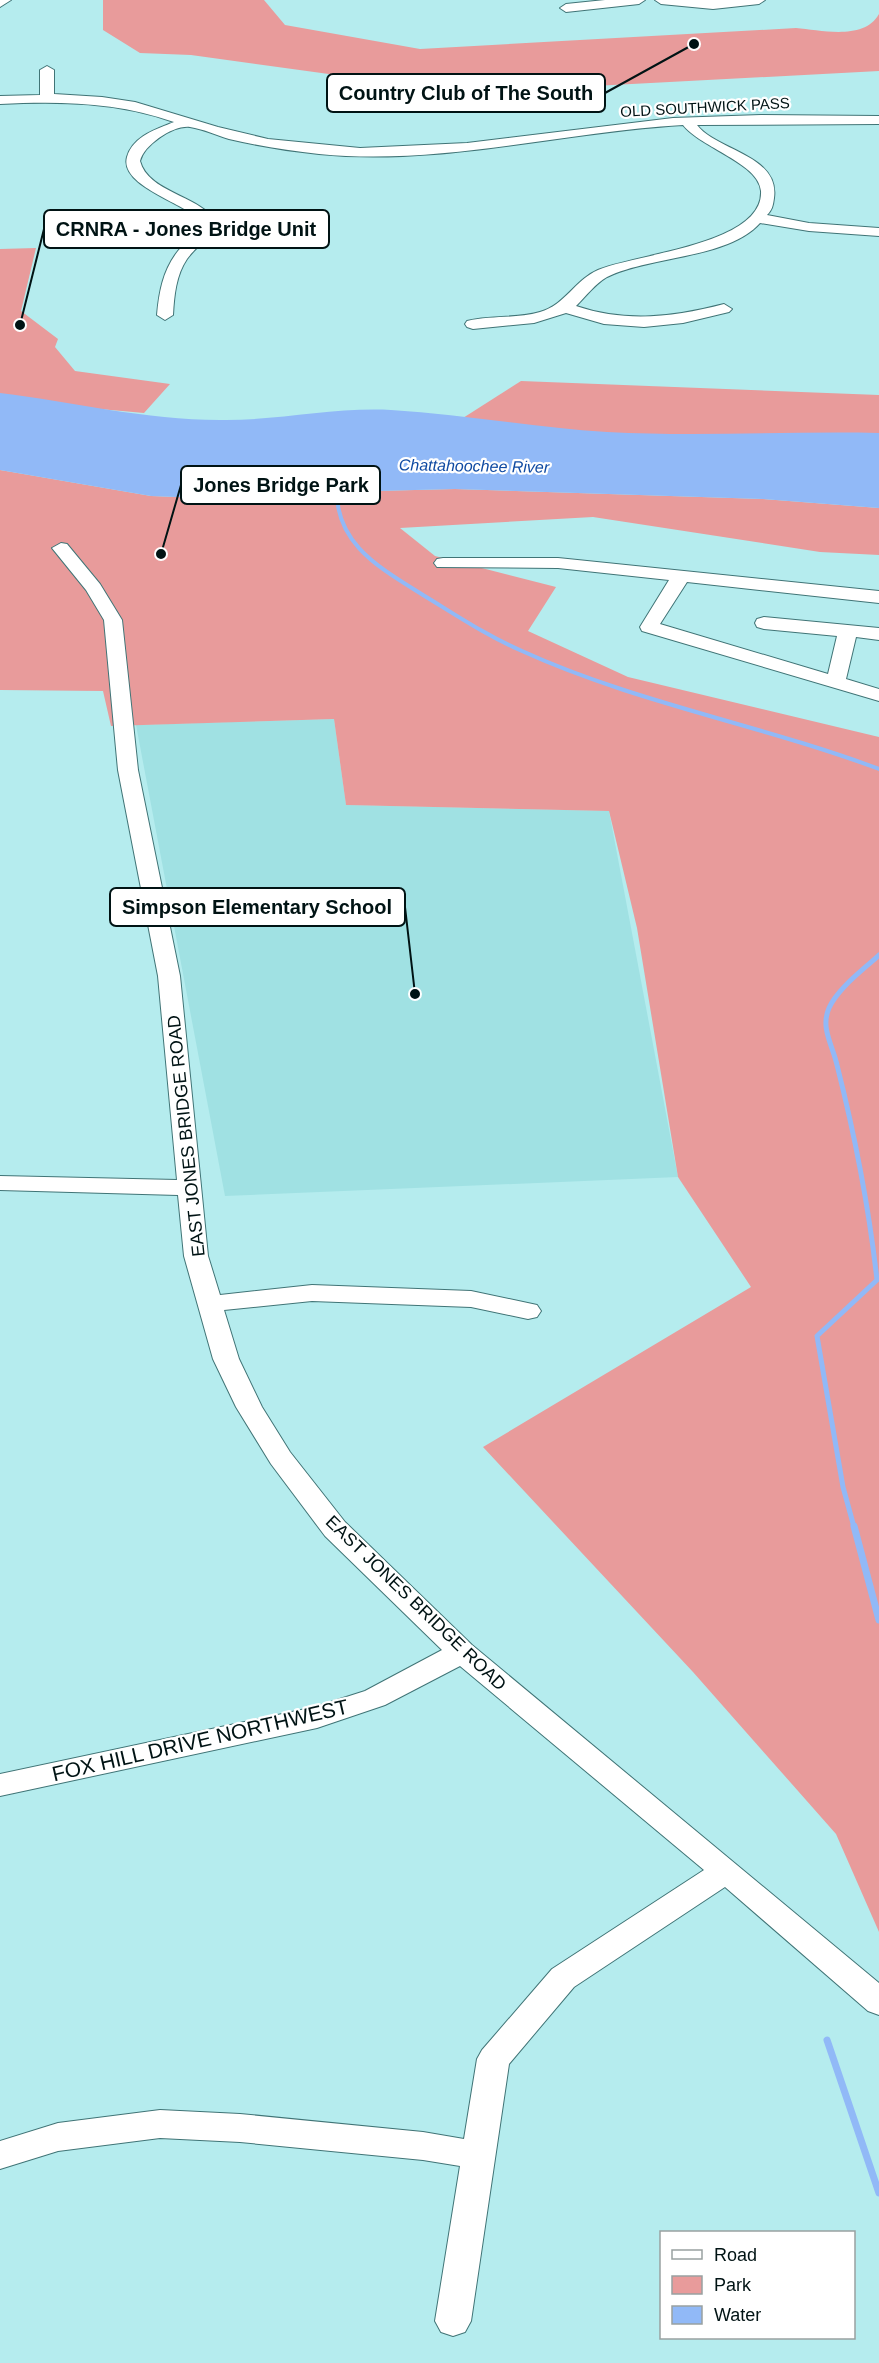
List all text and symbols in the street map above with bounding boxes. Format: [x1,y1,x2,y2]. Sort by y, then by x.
callout: Country Club of The South [327,74,605,112]
text: Country Club of The South [339,82,593,104]
street label: OLD SOUTHWICK PASS [620,94,790,120]
callout: CRNRA - Jones Bridge Unit [44,210,329,248]
text: CRNRA - Jones Bridge Unit [56,218,317,240]
water label: Chattahoochee River [399,456,550,476]
callout: Jones Bridge Park [181,466,380,504]
text: Jones Bridge Park [193,474,370,496]
callout: Simpson Elementary School [110,888,405,926]
text: Simpson Elementary School [122,896,392,918]
street label: EAST JONES BRIDGE ROAD [163,1014,209,1258]
street label: EAST JONES BRIDGE ROAD [322,1512,510,1694]
street label: FOX HILL DRIVE NORTHWEST [50,1695,351,1785]
legend [660,2231,855,2339]
text: Road [714,2245,757,2265]
text: Park [714,2275,752,2295]
text: Water [714,2305,761,2325]

